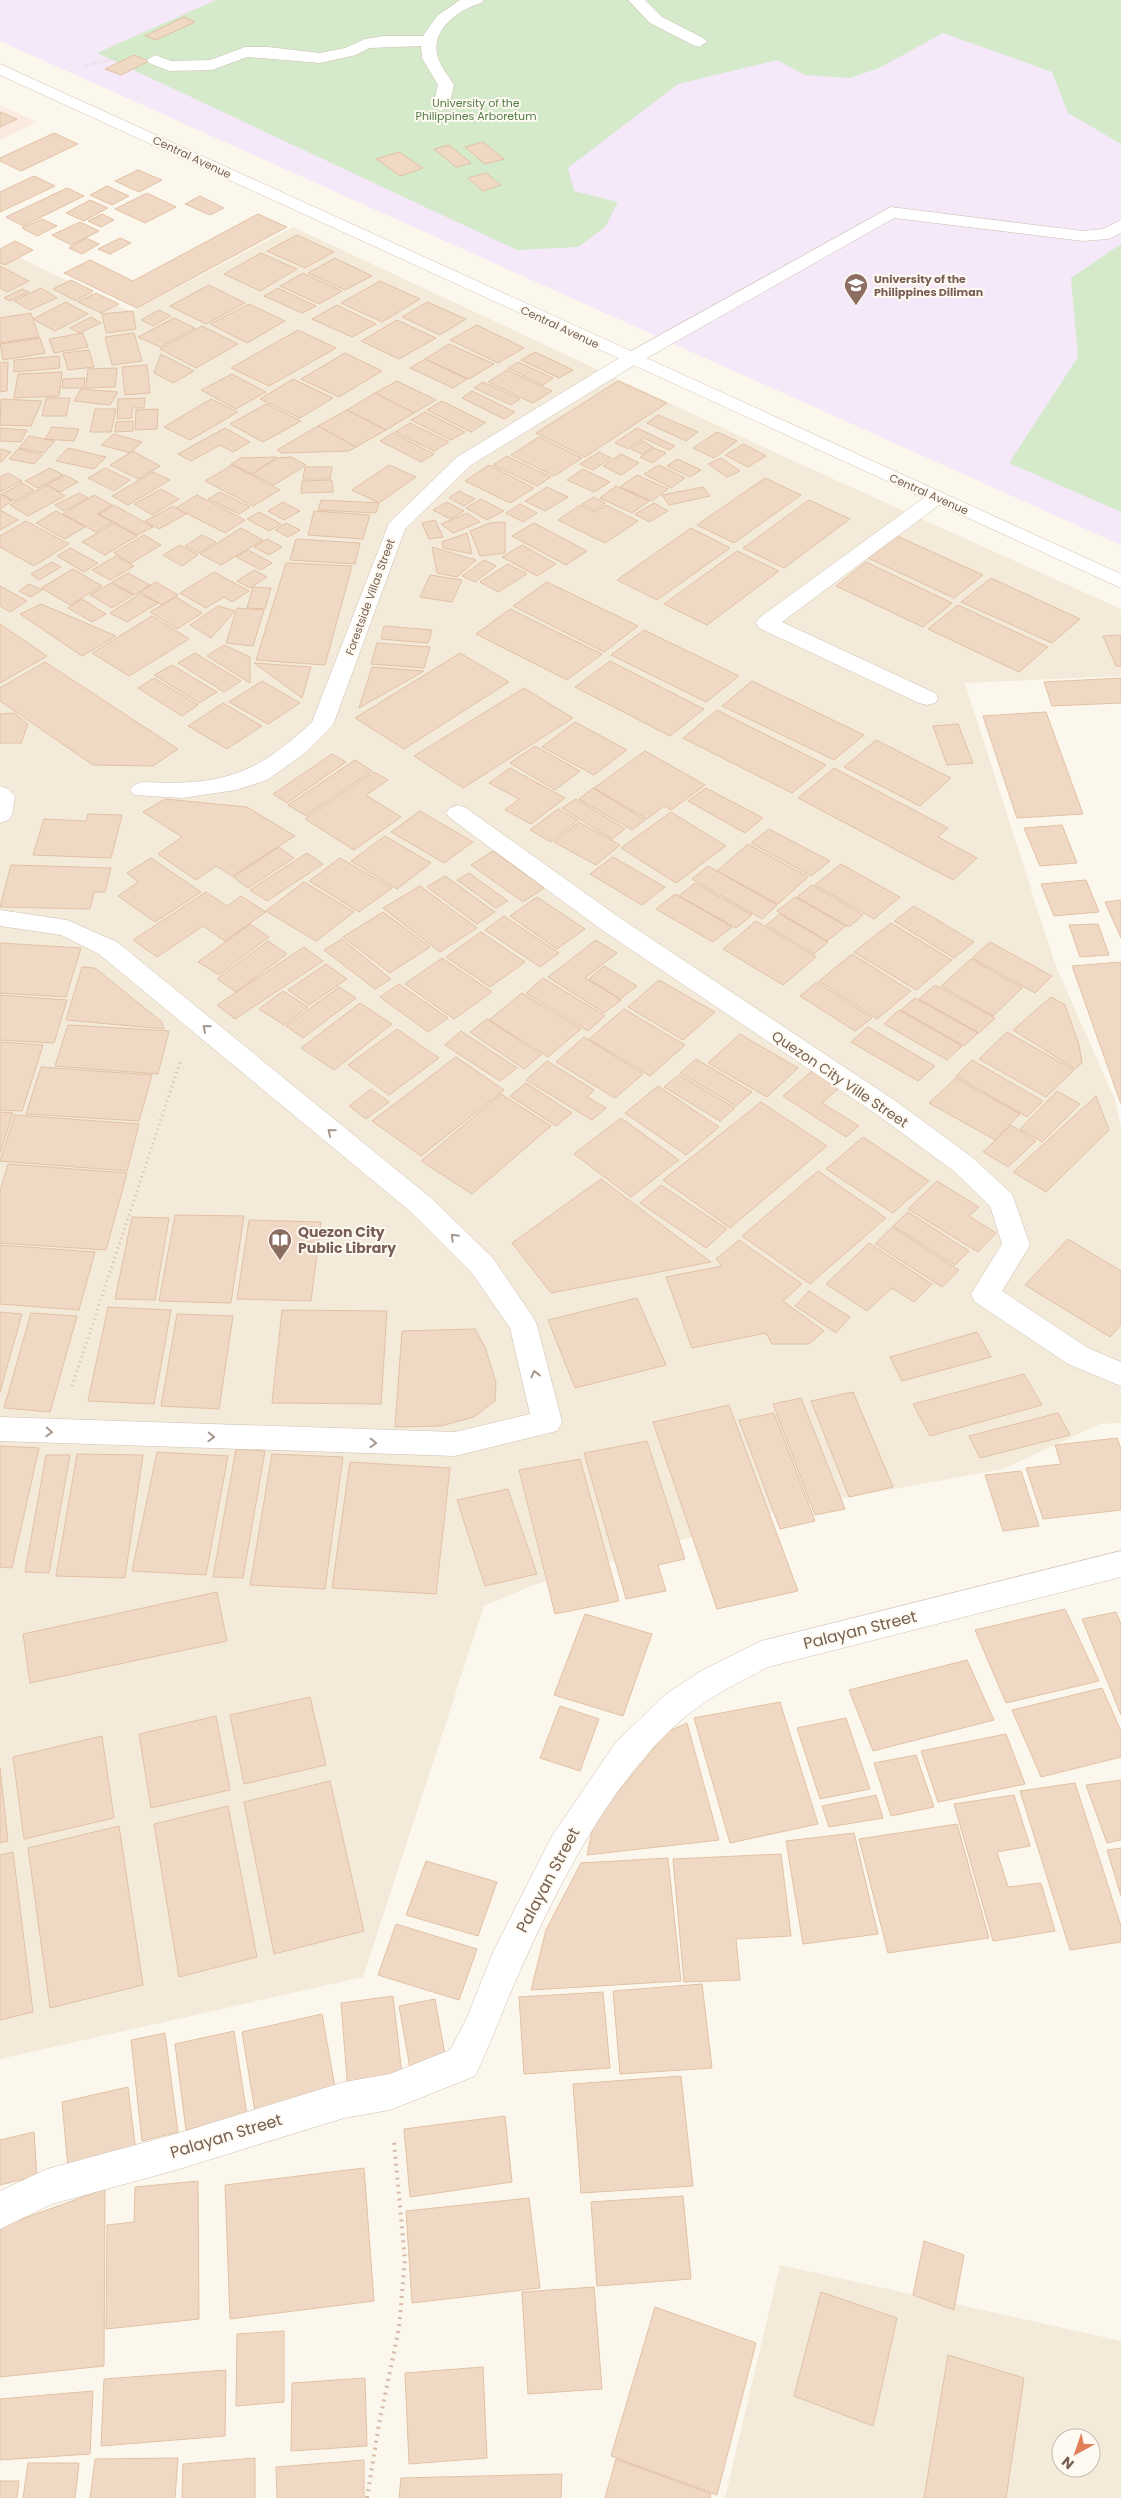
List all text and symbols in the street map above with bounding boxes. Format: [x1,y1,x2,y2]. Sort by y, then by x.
park label: University of the Philippines Arboretum [416,95,536,124]
street label: Central Avenue [150,132,234,182]
place label: University of the Philippines Diliman [874,271,983,300]
school or university icon: University of the Philippines Diliman [843,272,869,306]
street label: Central Avenue [518,302,602,352]
street label: Central Avenue [887,469,971,519]
street label: Forestside Villas Street [341,537,399,657]
one-way arrow [203,1025,212,1034]
street label: Quezon City Ville Street [768,1026,912,1132]
one-way arrow [328,1129,337,1138]
place label: Quezon City Public Library [298,1222,396,1258]
library icon: Quezon City Public Library [267,1227,293,1261]
one-way arrow [451,1234,460,1243]
one-way arrow [531,1371,541,1379]
one-way arrow [45,1426,53,1437]
one-way arrow [207,1432,215,1443]
one-way arrow [370,1438,378,1448]
street label: Palayan Street [801,1605,919,1655]
street label: Palayan Street [511,1823,585,1937]
street label: Palayan Street [167,2108,285,2164]
north arrow [1051,2428,1101,2478]
text: N [1057,2452,1078,2474]

